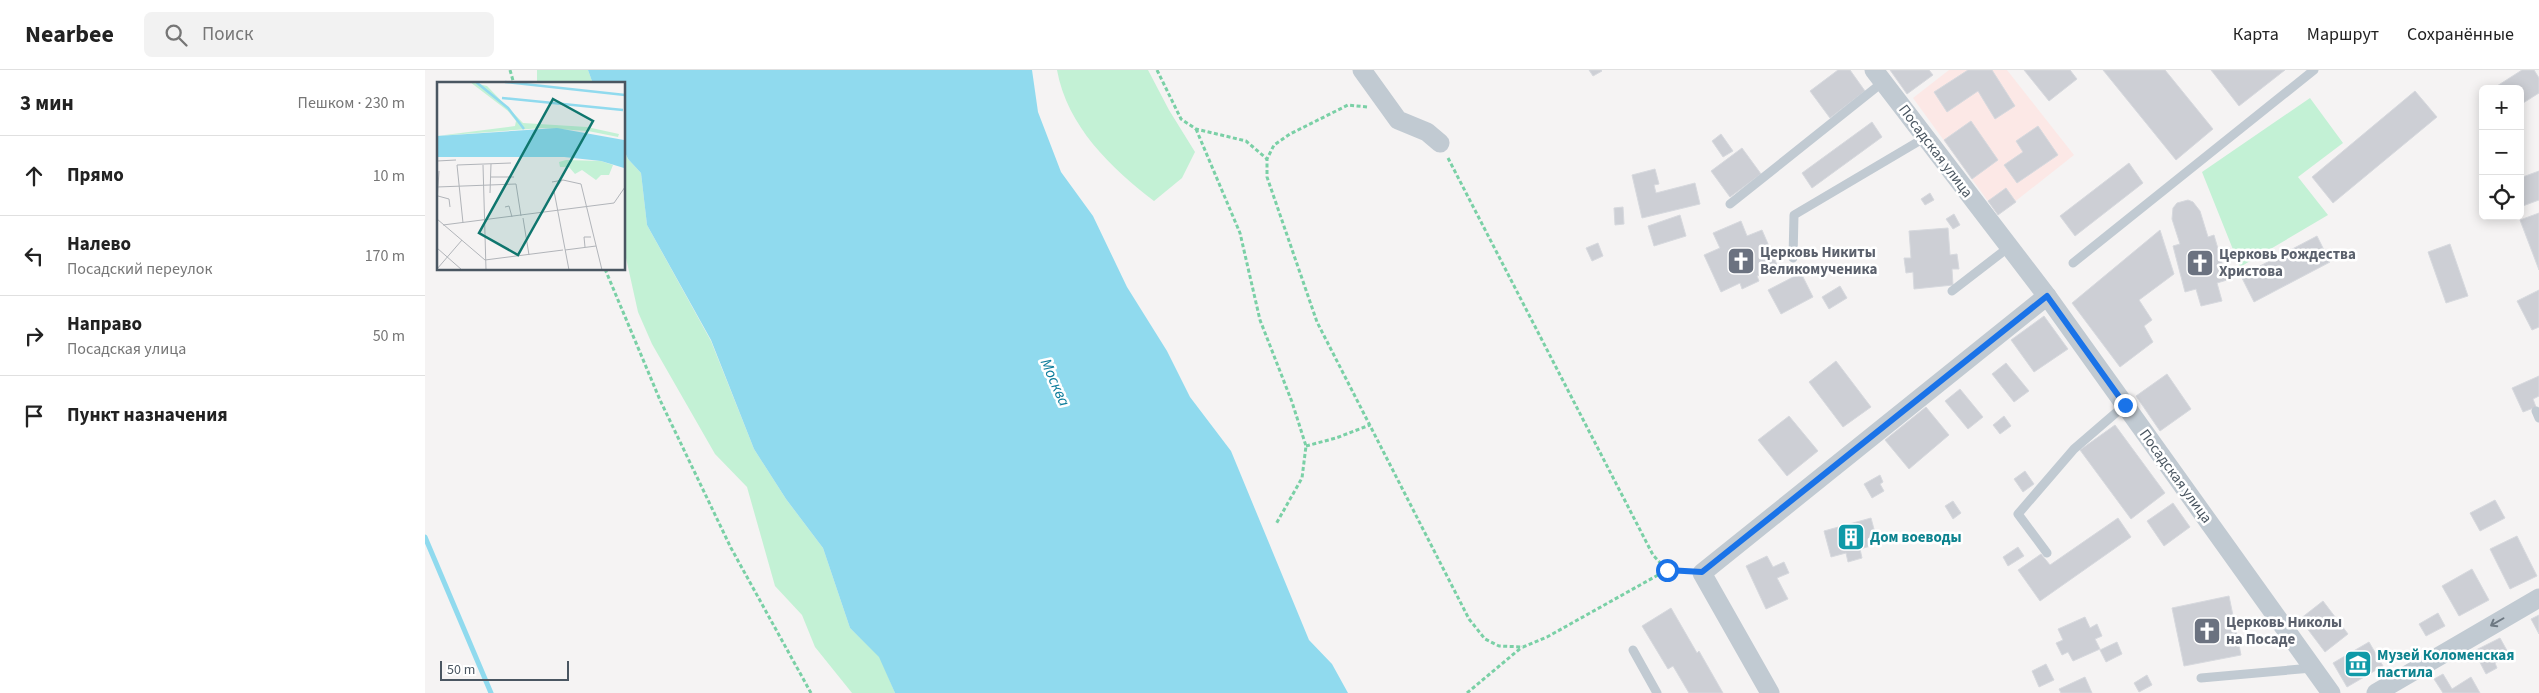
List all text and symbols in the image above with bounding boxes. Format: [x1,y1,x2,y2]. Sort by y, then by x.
search box [144,12,494,57]
text: Nearbee [25,17,114,52]
icon: search [162,21,190,49]
text: Поиск [202,21,253,48]
text: Карта [2233,22,2279,47]
text: Маршрут [2307,22,2379,47]
text: Сохранённые [2407,22,2514,47]
inset map [437,82,625,270]
map controls [2479,85,2524,220]
button: + [2479,85,2524,130]
text: 3 мин [20,88,74,118]
text: Пешком · 230 m [298,92,405,114]
street label: Посадская улица [1894,100,1978,202]
button: − [2479,130,2524,175]
icon: ahead [20,162,48,190]
text: Прямо [67,162,124,189]
text: 10 m [373,165,405,187]
button: locate [2479,175,2524,220]
text: Налево [67,231,131,258]
icon: left [20,242,48,270]
place label: Церковь Никиты Великомученика [1760,242,1878,280]
place label: Церковь Рождества Христова [2219,244,2356,282]
text: 170 m [365,245,405,267]
church icon: Церковь Никиты Великомученика [1726,246,1756,276]
church icon: Церковь Рождества Христова [2185,248,2215,278]
text: Посадский переулок [67,258,212,280]
text: Направо [67,311,142,338]
icon: right [20,322,48,350]
text: 50 m [373,325,405,347]
text: Посадская улица [67,338,186,360]
water label: Москва [1035,355,1076,410]
route end [2114,394,2137,417]
icon: arrive [20,402,48,430]
text: Пункт назначения [67,402,228,429]
street label: Посадская улица [2134,425,2217,528]
building icon: Дом воеводы [1836,522,1866,552]
place label: Дом воеводы [1870,527,1962,548]
route start [1656,559,1679,582]
place label: Церковь Николы на Посаде [2226,612,2342,650]
church icon: Церковь Николы на Посаде [2192,616,2222,646]
one-way arrow [2490,618,2504,628]
place label: Музей Коломенская пастила [2377,645,2514,683]
museum icon: Музей Коломенская пастила [2343,649,2373,679]
scale bar [440,658,569,681]
text: 50 m [447,660,475,680]

